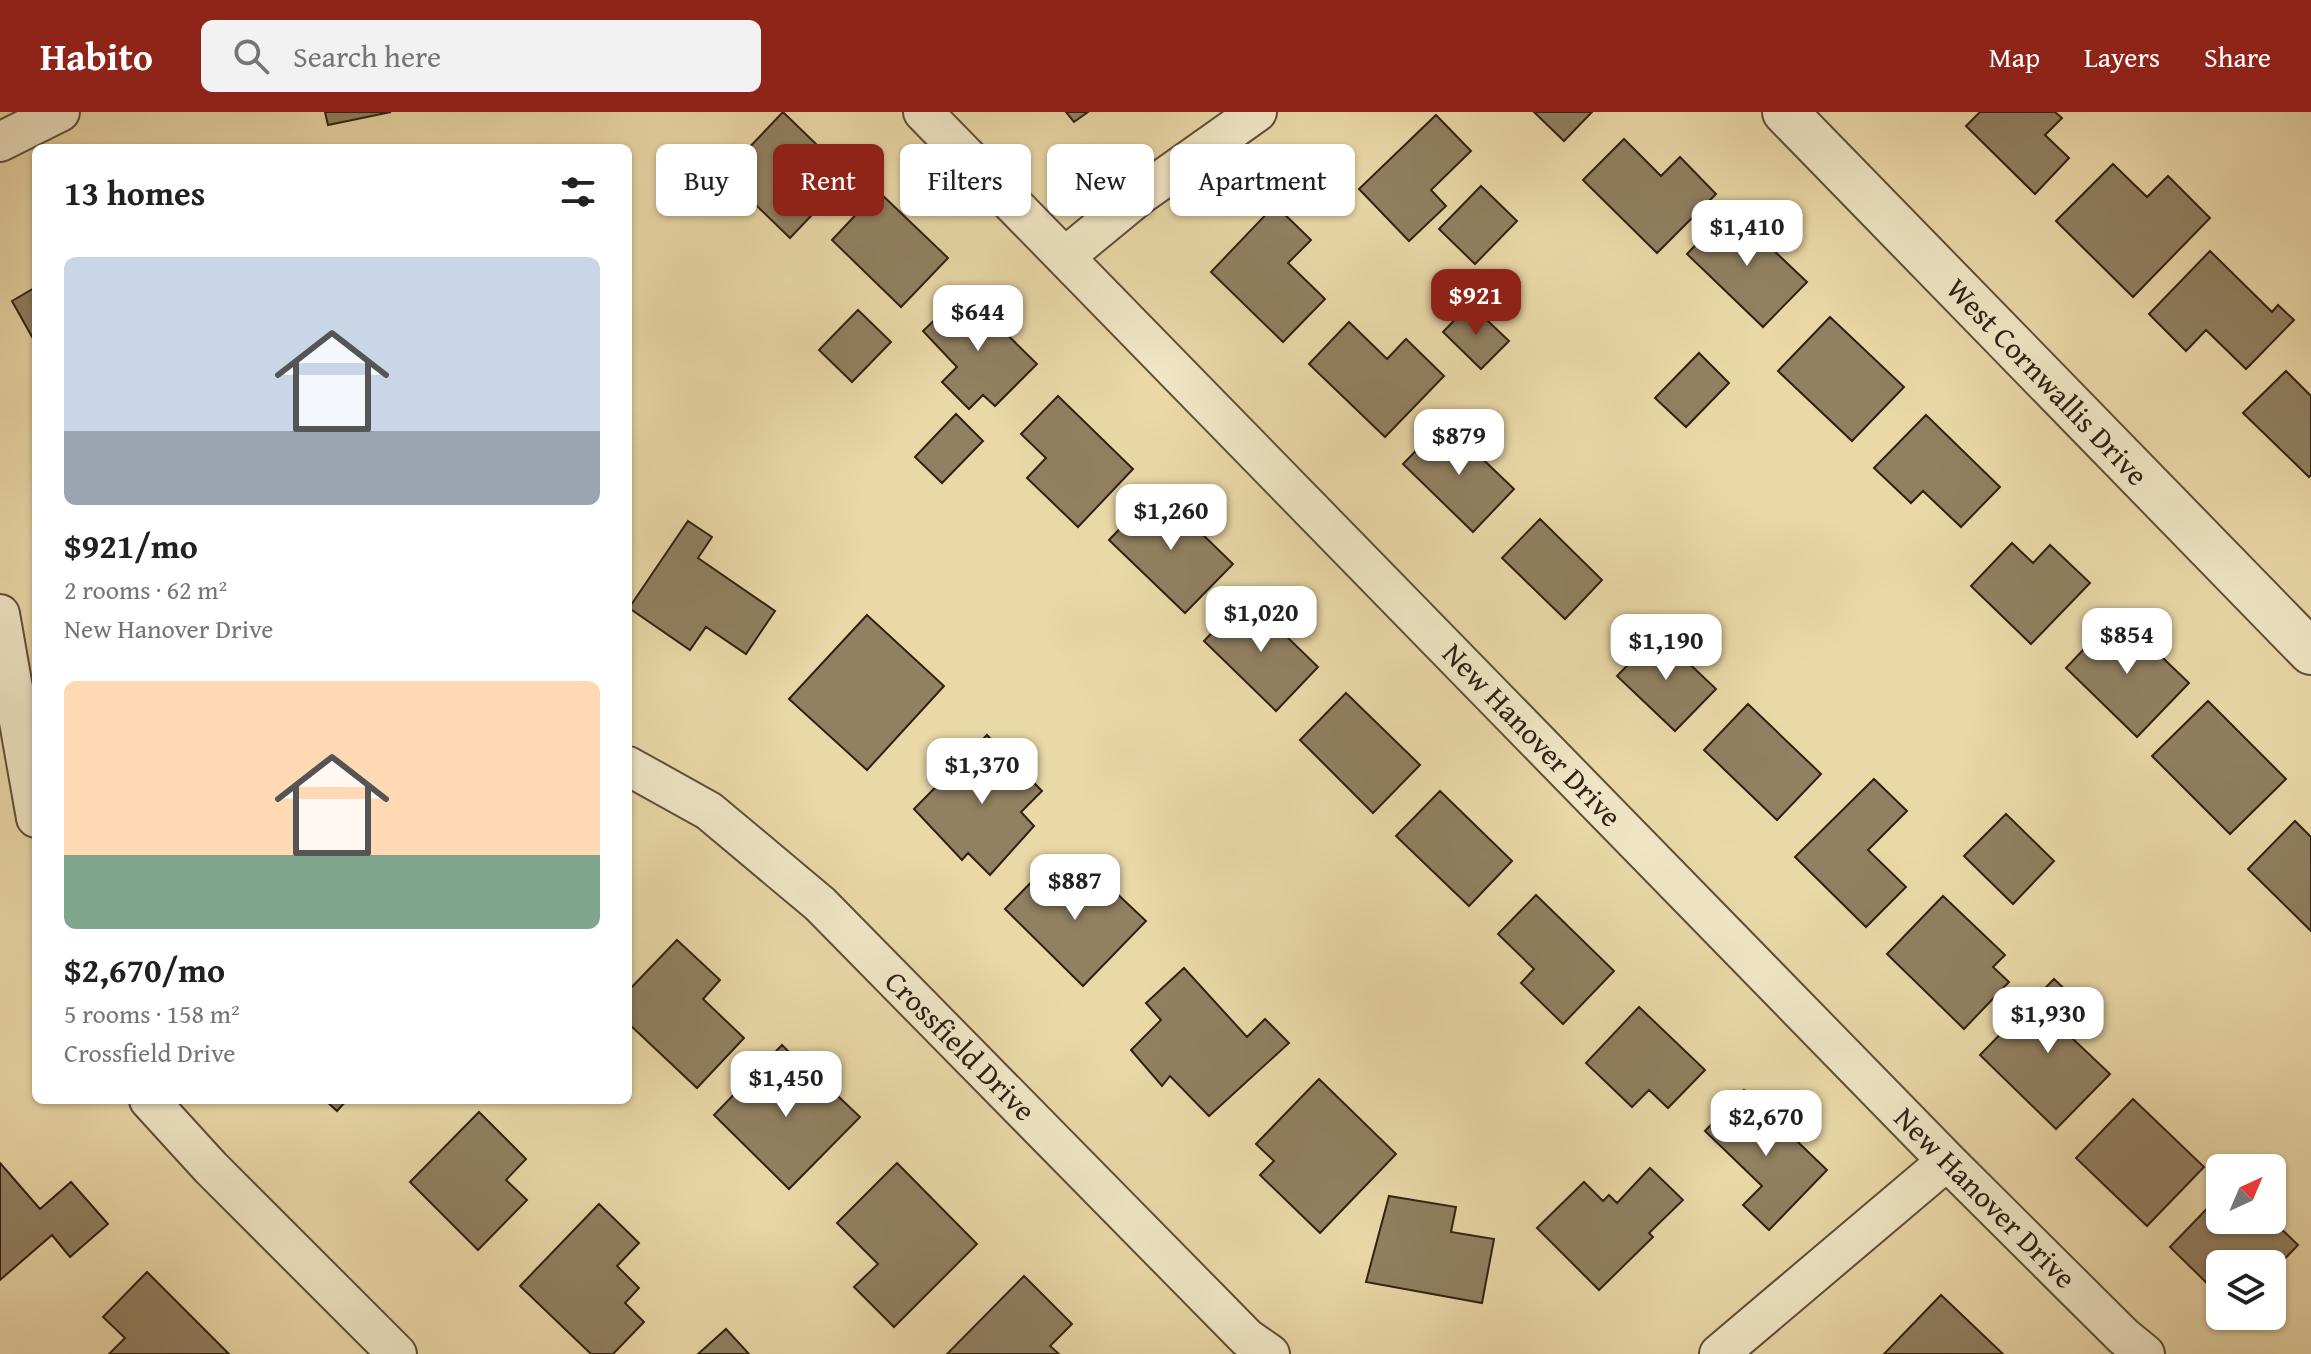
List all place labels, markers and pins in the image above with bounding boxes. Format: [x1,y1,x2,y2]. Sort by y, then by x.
pin: $1,410 [1682,200,1812,268]
pin: $921 [1429,269,1523,337]
pin: $644 [931,285,1025,353]
pin: $879 [1412,409,1506,477]
pin: $1,260 [1106,484,1236,552]
pin: $1,020 [1196,586,1326,654]
pin: $854 [2080,608,2174,676]
pin: $1,190 [1601,614,1731,682]
pin: $1,370 [917,738,1047,806]
pin: $887 [1028,854,1122,922]
pin: $1,930 [1983,987,2113,1055]
pin: $1,450 [721,1051,851,1119]
pin: $2,670 [1701,1090,1831,1158]

